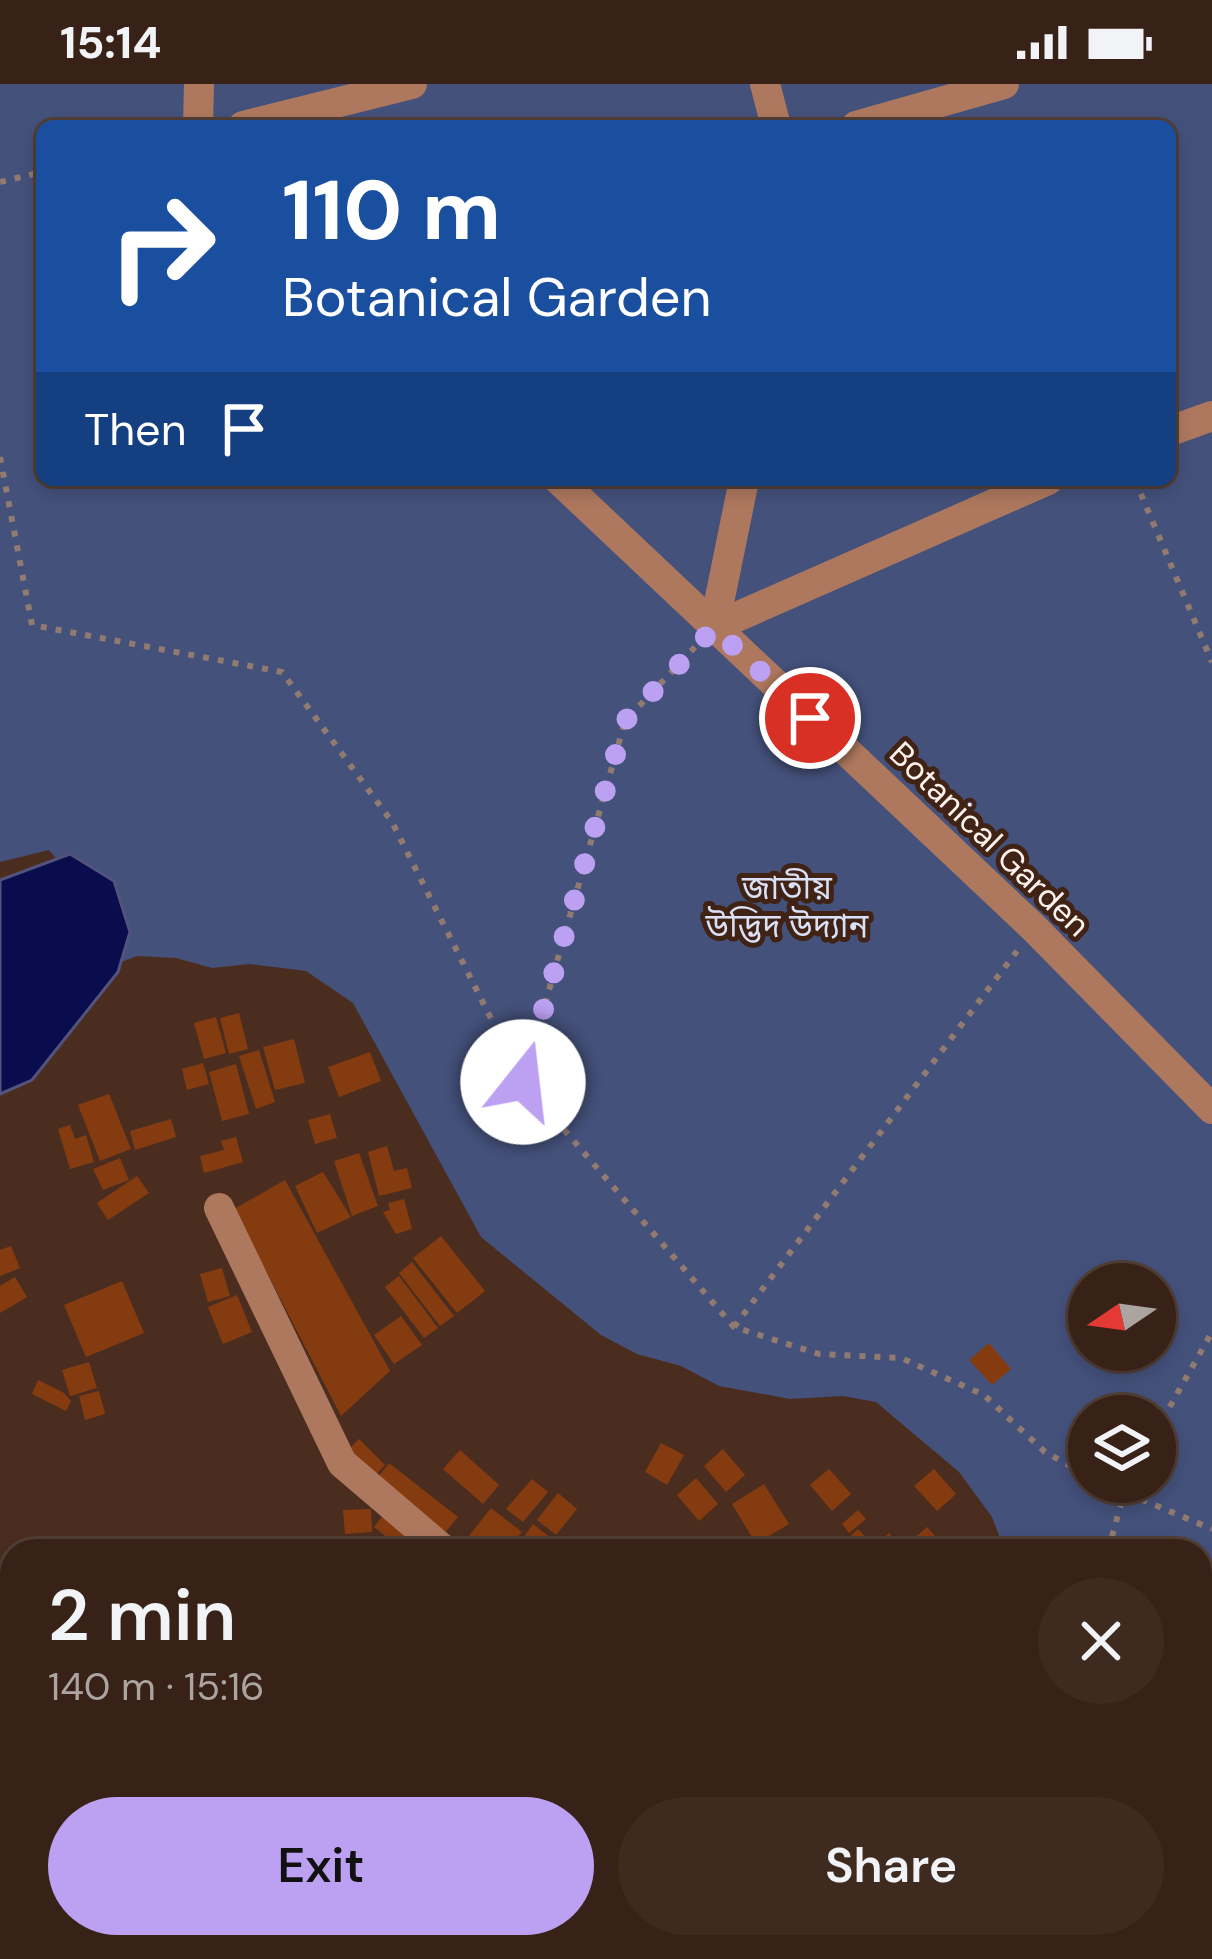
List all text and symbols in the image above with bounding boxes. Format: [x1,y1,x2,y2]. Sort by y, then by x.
text: 15:14 [60,13,161,72]
text: 110 m [282,156,501,265]
icon: right [84,168,240,324]
text: Botanical Garden [282,262,711,333]
icon: arrive [211,396,277,462]
text: Then [84,400,187,459]
pin [759,667,861,769]
icon: arrive [777,685,843,751]
street label: Botanical Garden [881,732,1099,946]
park label: জাতীয় উদ্ভিদ উদ্যান [705,866,870,947]
position arrow [460,1019,586,1145]
north arrow [1068,1263,1176,1371]
map controls [1068,1263,1176,1503]
button: layers [1068,1395,1176,1503]
text: 2 min [48,1569,236,1662]
button: close [1038,1578,1164,1704]
text: 140 m · 15:16 [48,1661,265,1712]
button: Exit [48,1797,594,1935]
button: Share [618,1797,1164,1935]

